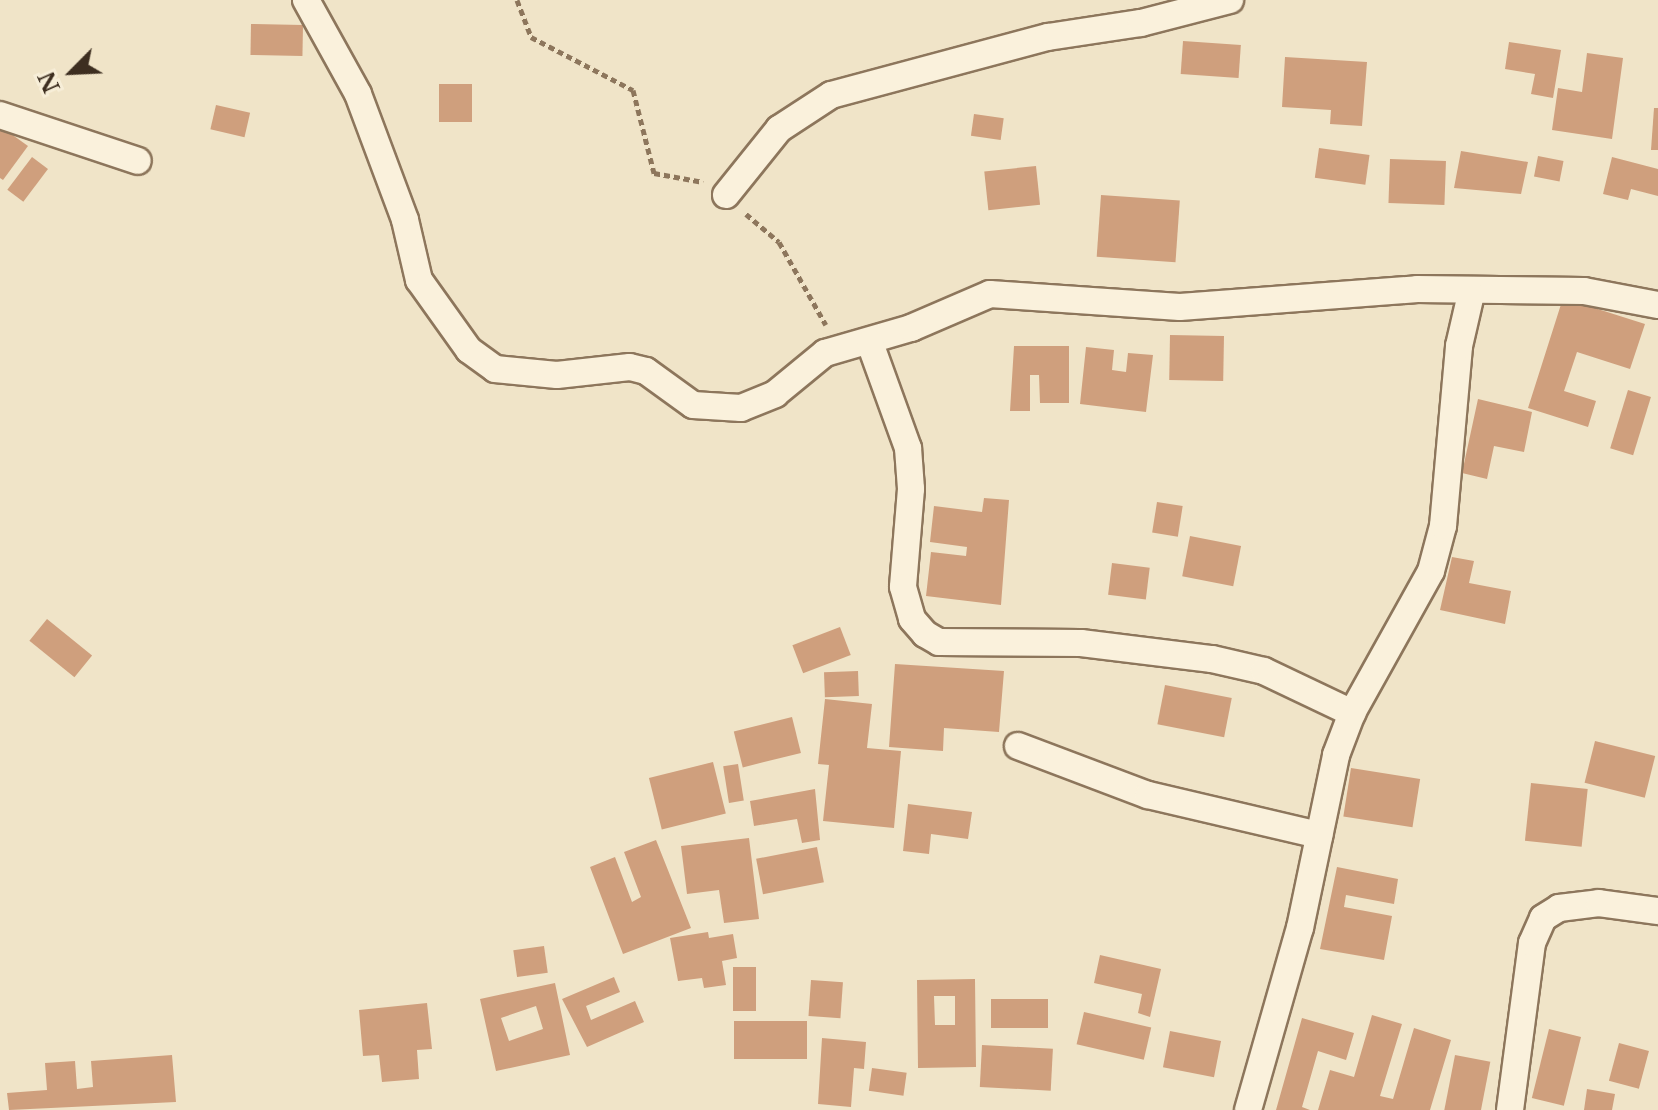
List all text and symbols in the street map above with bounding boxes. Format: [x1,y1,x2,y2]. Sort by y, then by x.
north arrow [32,32,112,112]
text: N [33,67,66,97]

